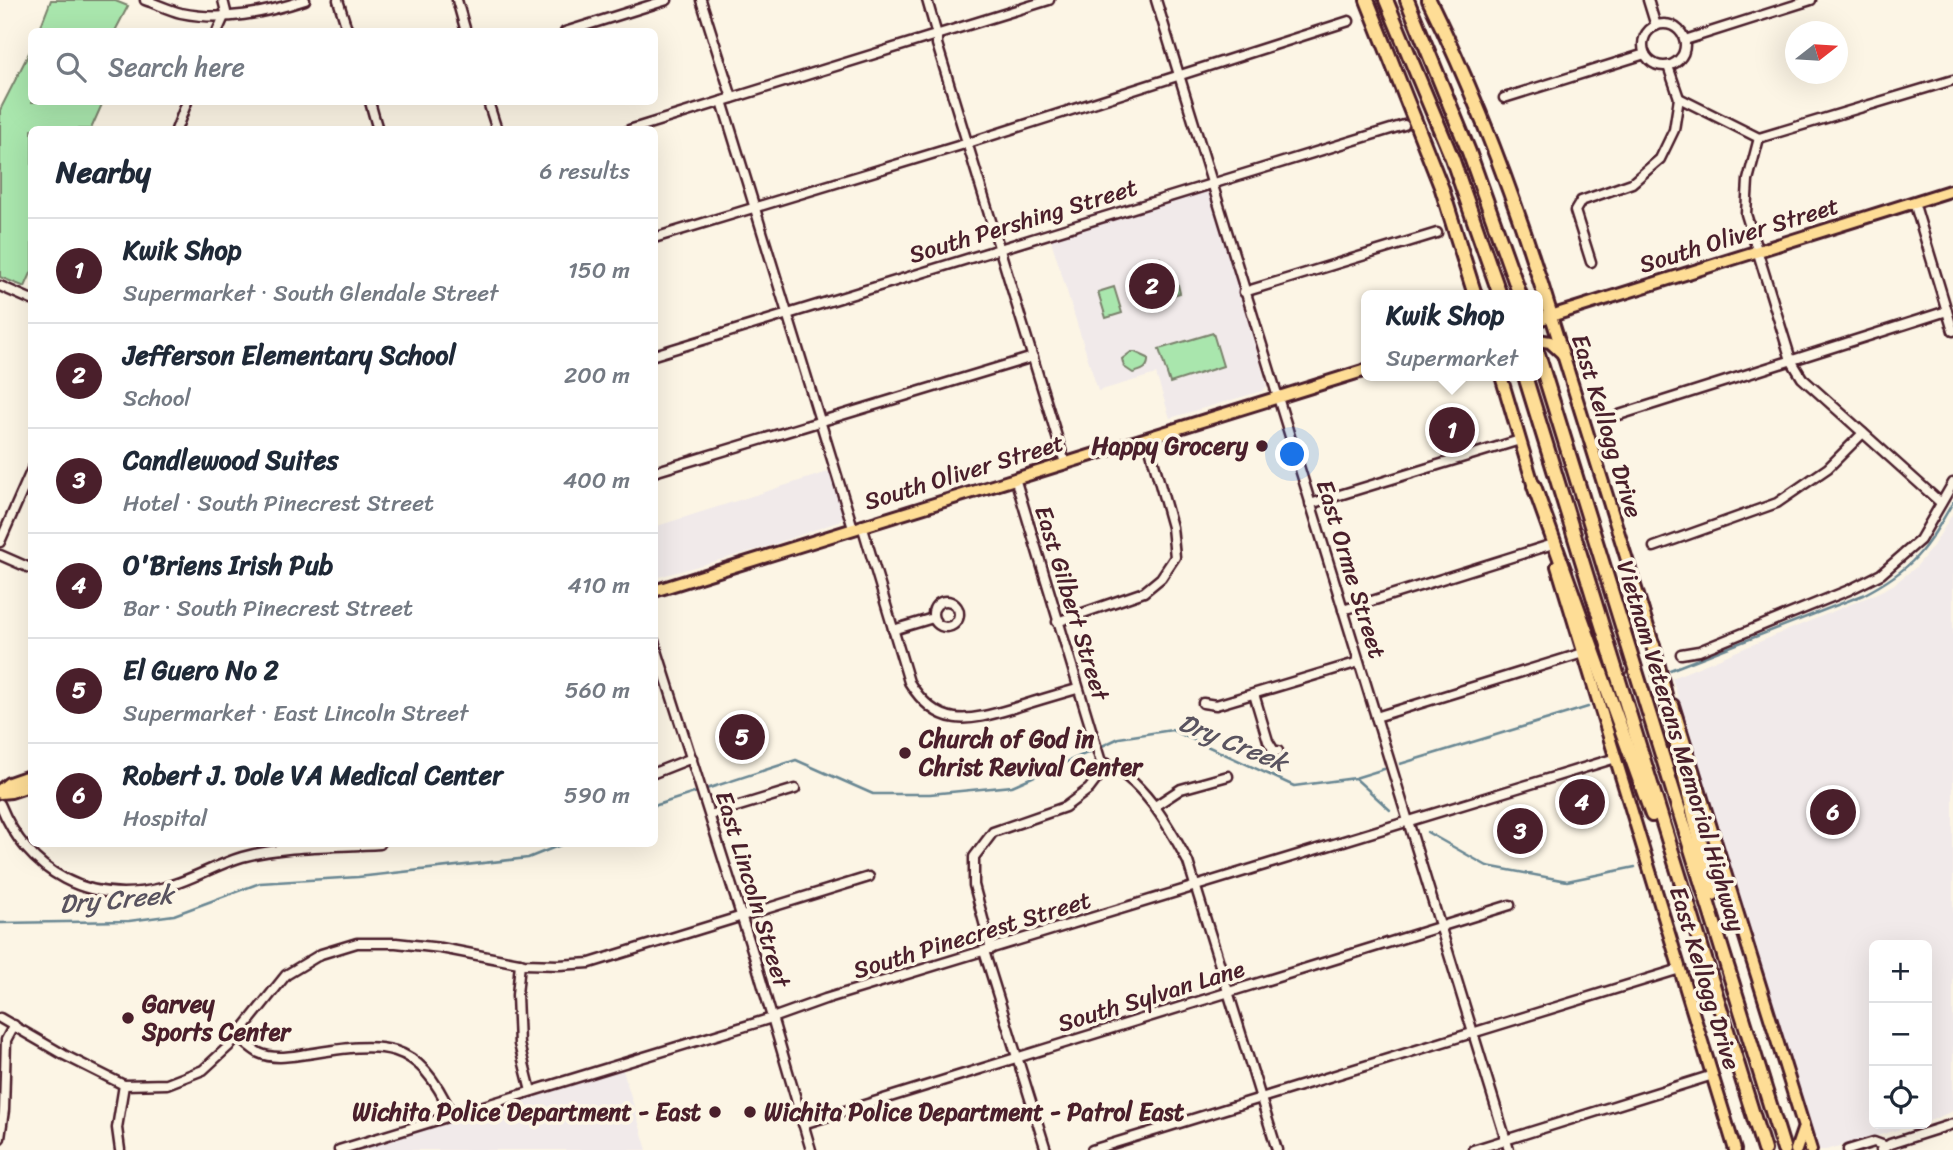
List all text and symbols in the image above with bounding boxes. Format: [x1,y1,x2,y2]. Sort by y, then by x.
north arrow [1785,21,1848,84]
search box [28,28,658,105]
text: Search here [108,44,245,90]
icon: search [52,48,90,86]
text: Nearby [56,145,151,199]
text: 6 results [540,151,630,192]
street label: South Pershing Street [903,166,1143,276]
street label: South Oliver Street [1634,185,1844,285]
text: Kwik Shop [123,227,241,273]
text: 1 [74,250,84,291]
text: 150 m [568,250,630,291]
pin: 2 [1129,260,1175,312]
text: Supermarket · South Glendale Street [123,273,498,314]
popup [1361,290,1543,381]
text: Kwik Shop [1386,292,1504,338]
street label: East Kellogg Drive [1559,329,1655,523]
text: Jefferson Elementary School [123,332,456,378]
text: Supermarket [1386,338,1518,379]
text: 2 [72,355,86,396]
text: 200 m [564,355,630,396]
text: School [123,378,191,419]
pin: 1 [1429,404,1475,456]
street label: South Oliver Street [859,422,1069,522]
place label: Happy Grocery [1091,425,1249,467]
text: Candlewood Suites [123,437,339,483]
your location [1275,437,1309,471]
marker: Happy Grocery [1254,438,1270,454]
text: 3 [73,460,85,501]
text: 400 m [563,460,630,501]
street label: East Orme Street [1304,474,1398,664]
text: Hotel · South Pinecrest Street [123,483,434,524]
street label: East Gilbert Street [1022,500,1122,707]
text: O'Briens Irish Pub [123,542,333,588]
street label: Vietnam Veterans Memorial Highway [1604,555,1758,938]
text: 4 [72,565,86,606]
text: 410 m [568,565,630,606]
text: Bar · South Pinecrest Street [123,588,413,629]
text: El Guero No 2 [123,647,279,693]
text: 5 [72,670,86,711]
text: 560 m [565,670,630,711]
text: Supermarket · East Lincoln Street [123,693,468,734]
water label: Dry Creek [1172,699,1297,786]
pin: 5 [719,711,765,763]
place label: Church of God in Christ Revival Center [918,718,1144,788]
marker: Church of God in Christ Revival Center [897,745,913,761]
text: Robert J. Dole VA Medical Center [123,752,503,798]
text: 6 [72,775,86,816]
text: 590 m [564,775,630,816]
pin: 4 [1559,776,1605,828]
street label: East Lincoln Street [703,786,803,994]
pin: 6 [1810,786,1856,838]
text: Hospital [123,798,207,839]
pin: 3 [1497,805,1543,857]
water label: Dry Creek [57,871,178,927]
street label: South Pinecrest Street [848,879,1096,991]
street label: East Kellogg Drive [1657,881,1753,1075]
map controls [1869,940,1932,1129]
button: + [1869,940,1932,1003]
street label: South Sylvan Lane [1052,947,1250,1044]
place label: Garvey Sports Center [141,983,292,1053]
button: − [1869,1003,1932,1066]
marker: Garvey Sports Center [120,1010,136,1026]
button: locate [1869,1066,1932,1129]
place label: Wichita Police Department - East [352,1091,702,1133]
place label: Wichita Police Department - Patrol East [764,1091,1185,1133]
marker: Wichita Police Department - East [707,1104,723,1120]
marker: Wichita Police Department - Patrol East [742,1104,758,1120]

